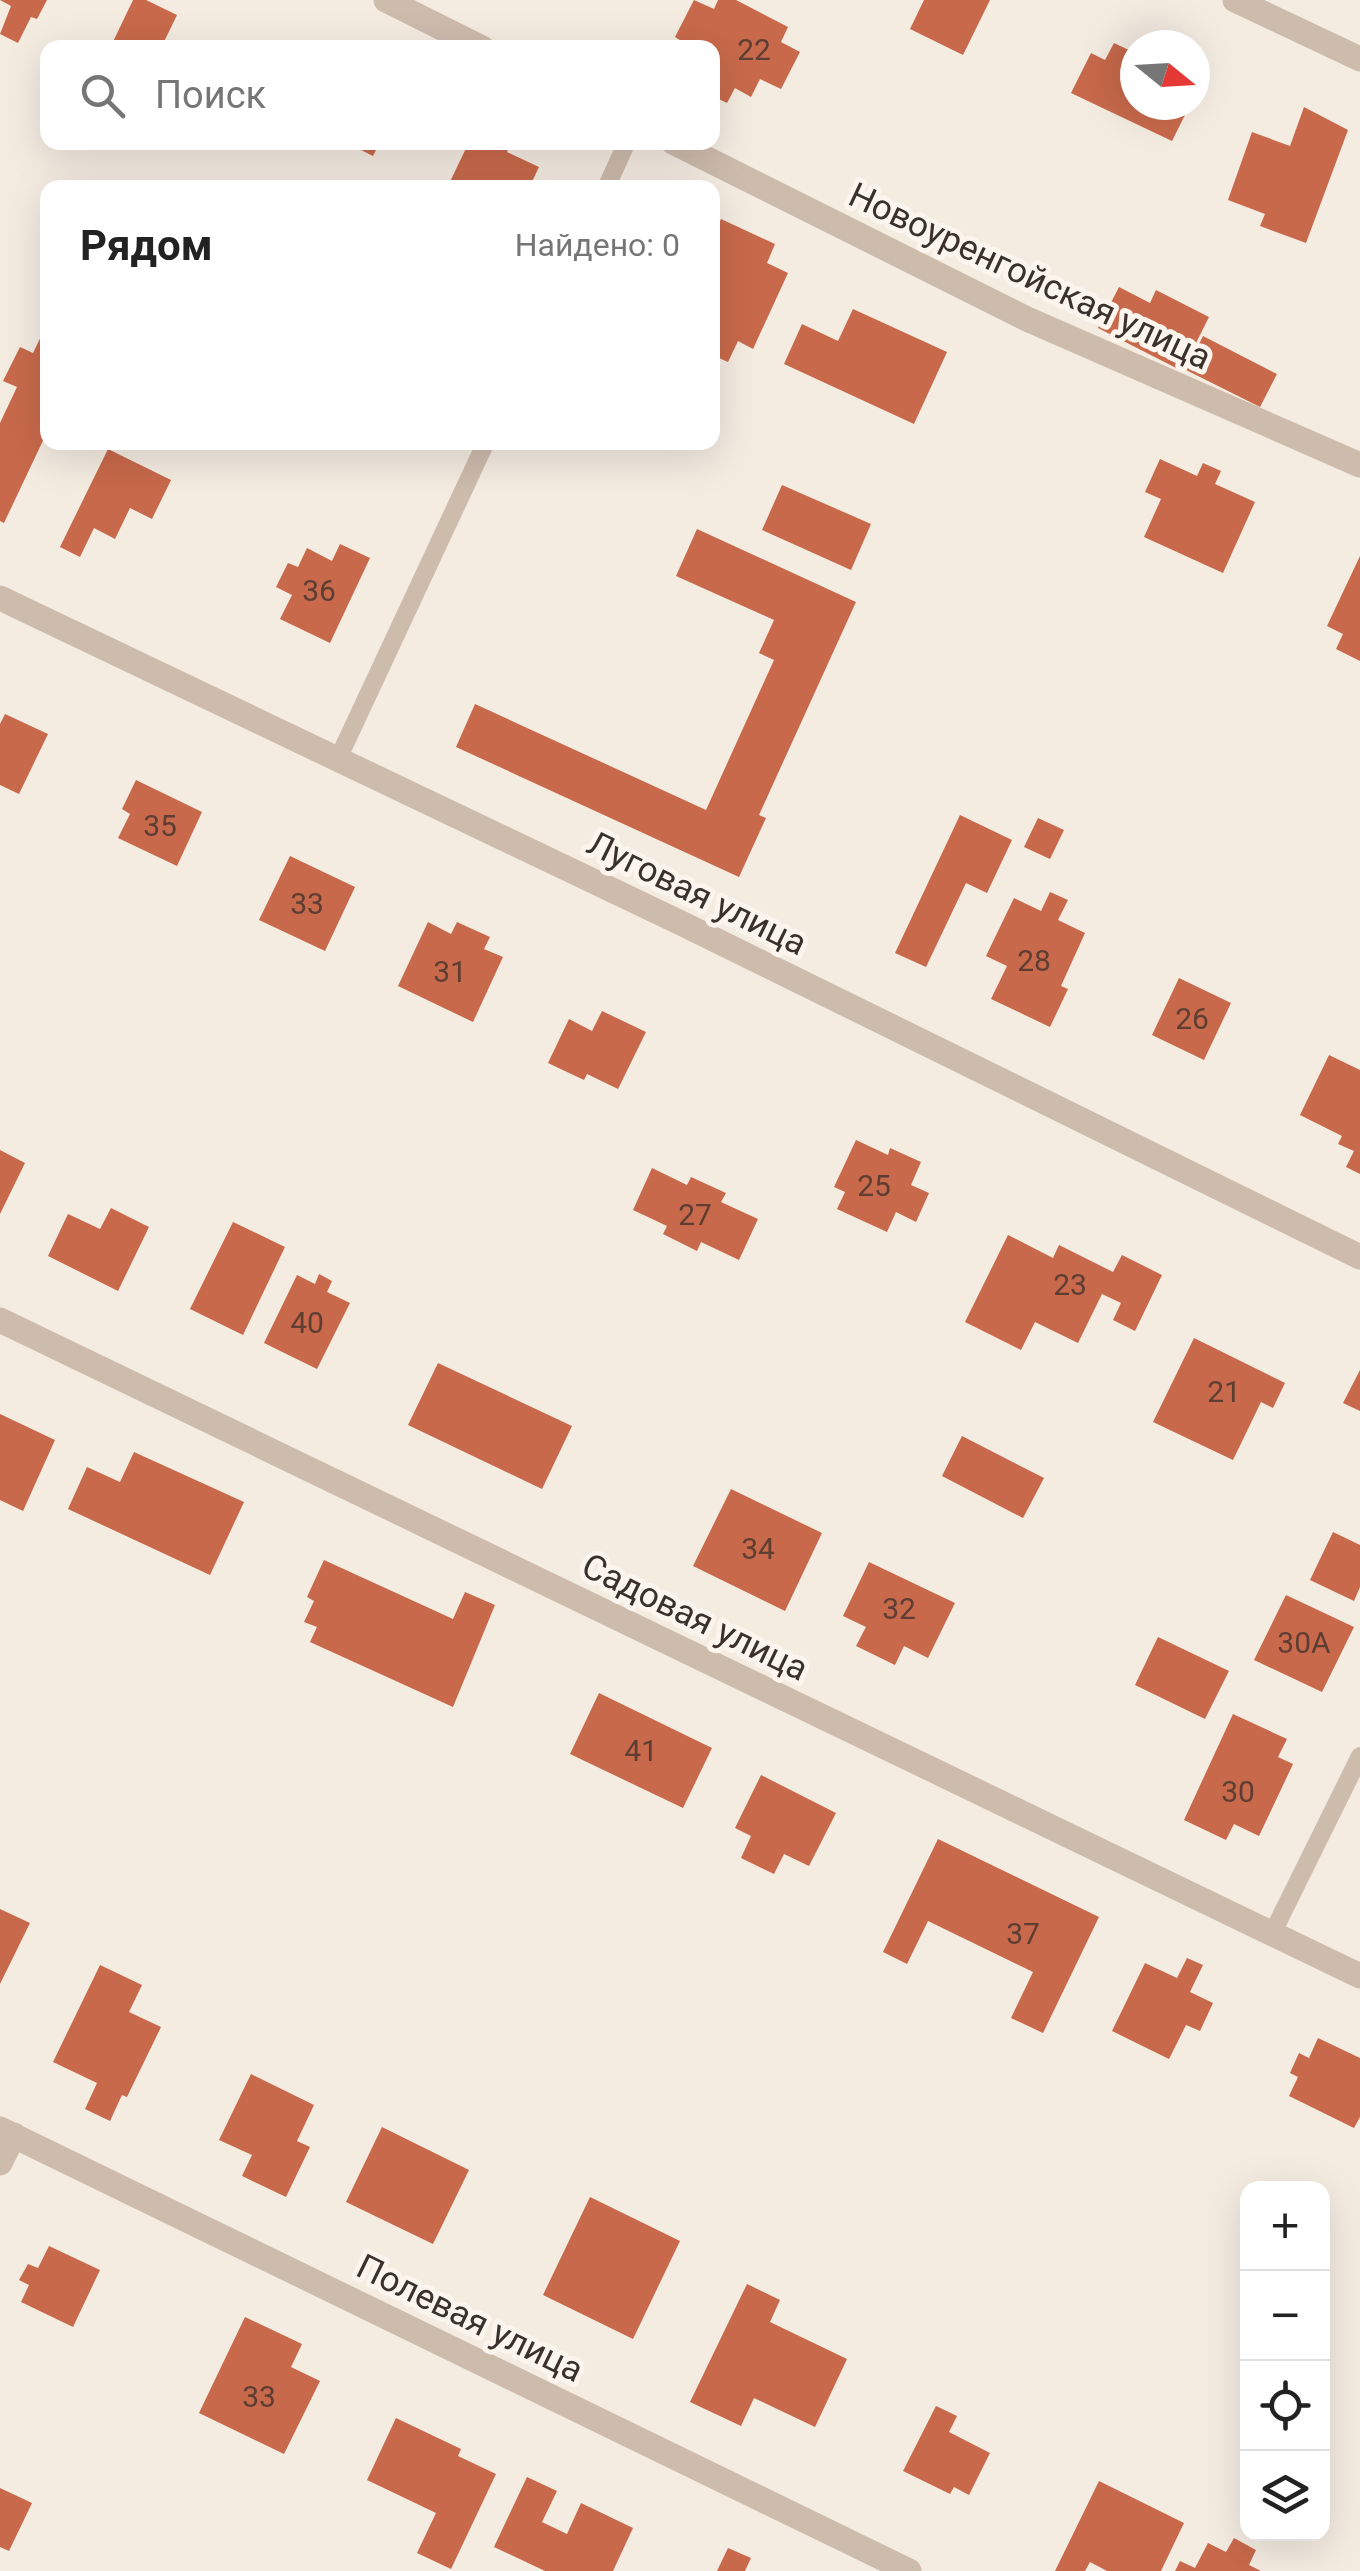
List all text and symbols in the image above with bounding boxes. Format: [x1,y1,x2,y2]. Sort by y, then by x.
north arrow [1120,30,1210,120]
house number: 22 [737,32,771,67]
search box [40,40,720,150]
icon: search [75,68,130,123]
text: Поиск [155,73,266,117]
street label: Новоуренгойская улица [842,175,1217,378]
text: Рядом [80,221,213,270]
text: Найдено: 0 [515,226,680,264]
house number: 36 [302,573,336,608]
house number: 35 [143,808,177,843]
street label: Луговая улица [581,823,813,964]
house number: 33 [290,886,324,921]
house number: 28 [1017,943,1051,978]
house number: 31 [433,954,467,989]
house number: 26 [1175,1001,1209,1036]
house number: 25 [857,1168,891,1203]
house number: 27 [678,1197,712,1232]
house number: 23 [1053,1267,1087,1302]
house number: 40 [290,1305,324,1340]
house number: 21 [1207,1374,1241,1409]
house number: 34 [741,1531,775,1566]
street label: Садовая улица [575,1545,814,1690]
house number: 32 [882,1591,916,1626]
house number: 30А [1277,1625,1331,1660]
house number: 41 [624,1733,658,1768]
house number: 30 [1221,1774,1255,1809]
house number: 37 [1006,1916,1040,1951]
map controls [1240,2181,1330,2541]
button: + [1240,2181,1330,2271]
street label: Полевая улица [350,2246,590,2391]
button: − [1240,2271,1330,2361]
button: locate [1240,2361,1330,2451]
house number: 33 [242,2379,276,2414]
button: layers [1240,2451,1330,2541]

